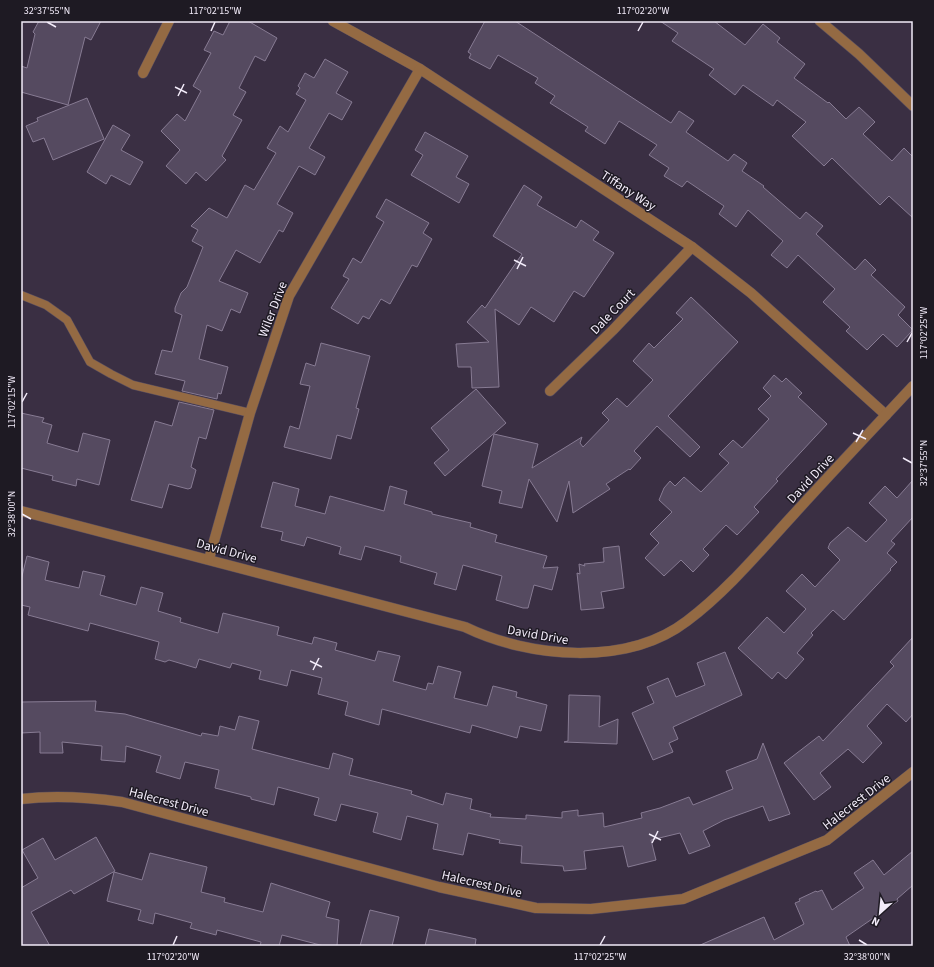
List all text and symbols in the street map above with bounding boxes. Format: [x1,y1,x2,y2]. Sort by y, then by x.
text: 32°37'55"N [24,4,70,18]
text: 117°02'15"W [189,4,241,18]
text: 117°02'20"W [617,4,669,18]
street label: Tiffany Way [597,166,660,215]
street label: Wiler Drive [254,279,292,340]
street label: Dale Court [586,284,640,339]
text: 117°02'25"W [917,307,931,359]
text: 117°02'15"W [5,376,19,428]
text: 32°37'55"N [917,440,931,486]
street label: David Drive [783,450,838,507]
text: 32°38'00"N [5,491,19,537]
street label: David Drive [195,534,259,568]
street label: David Drive [506,621,570,649]
street label: Halecrest Drive [819,769,894,834]
street label: Halecrest Drive [127,783,211,821]
street label: Halecrest Drive [440,866,524,902]
north arrow [860,893,900,933]
text: N [869,913,882,930]
text: 117°02'20"W [147,950,199,964]
text: 117°02'25"W [574,950,626,964]
text: 32°38'00"N [844,950,890,964]

